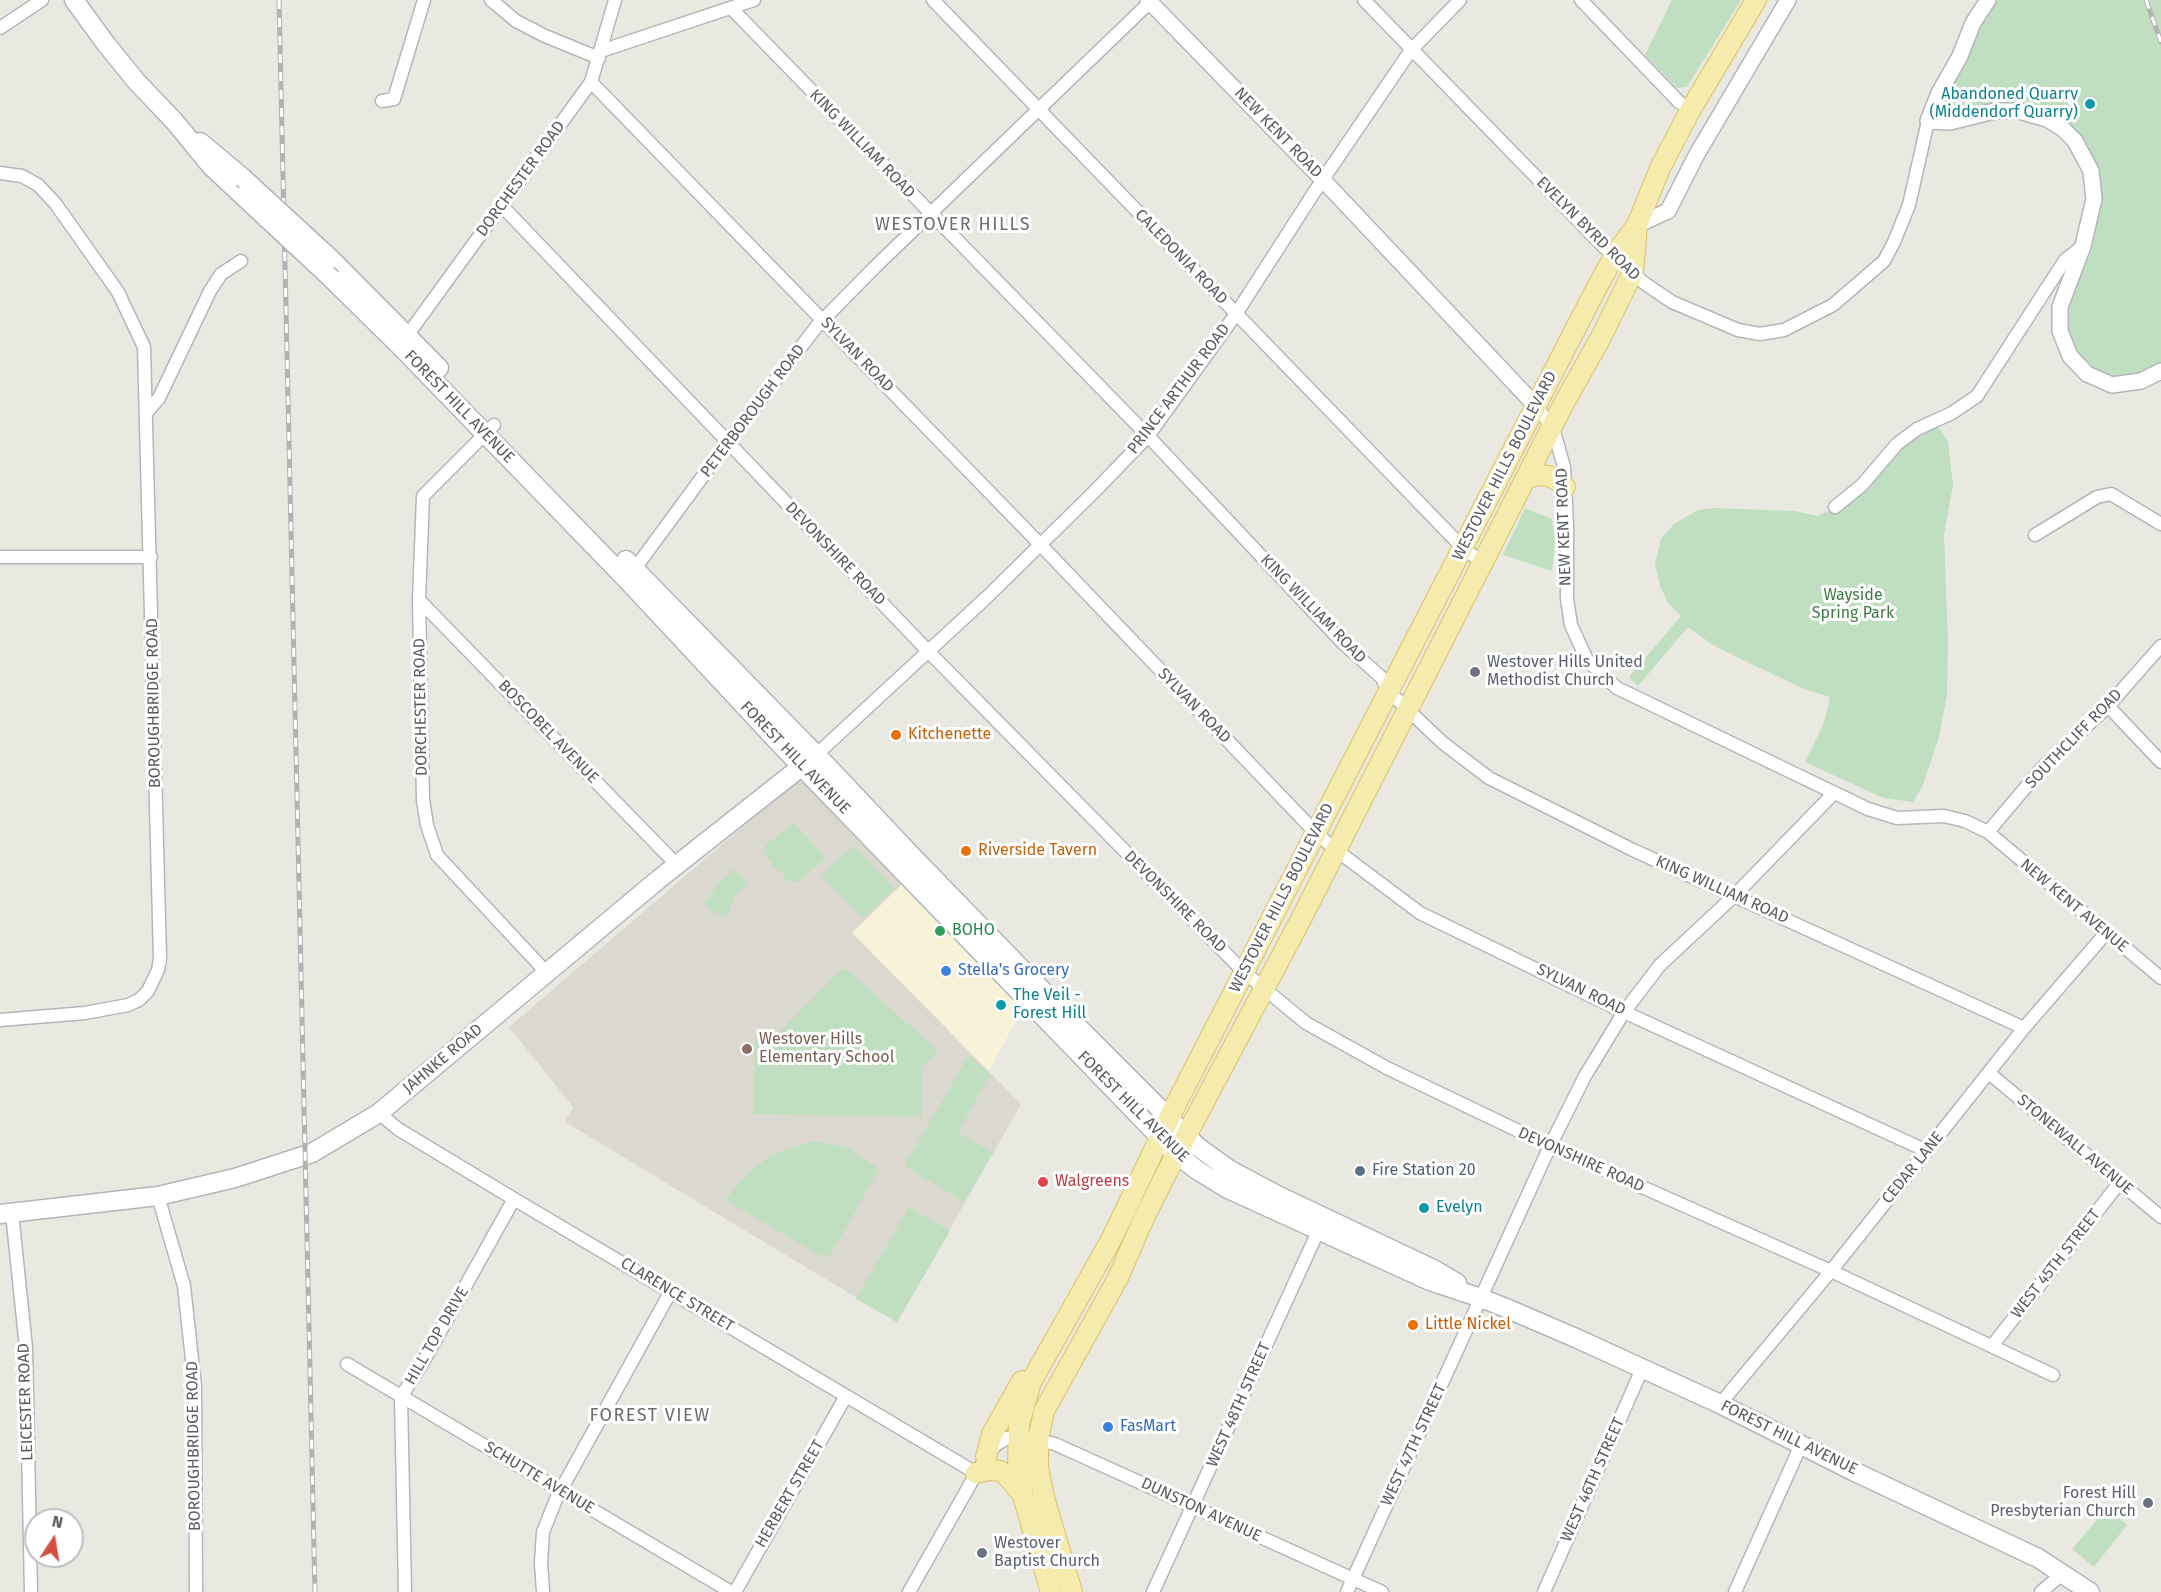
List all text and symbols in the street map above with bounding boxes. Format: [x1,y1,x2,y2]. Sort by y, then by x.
street label: NEW KENT ROAD [1230,84,1326,182]
place label: Abandoned Quarry (Middendorf Quarry) [1929,85,2078,123]
street label: KING WILLIAM ROAD [805,86,919,202]
marker: Abandoned Quarry (Middendorf Quarry) [2083,97,2097,111]
street label: DORCHESTER ROAD [473,117,569,241]
street label: EVELYN BYRD ROAD [1532,173,1644,285]
street label: CALEDONIA ROAD [1131,205,1231,309]
district label: WESTOVER HILLS [875,214,1031,236]
street label: SYLVAN ROAD [816,313,898,397]
street label: PRINCE ARTHUR ROAD [1124,320,1234,458]
street label: PETERBOROUGH ROAD [697,341,809,481]
street label: FOREST HILL AVENUE [400,346,518,468]
street label: WESTOVER HILLS BOULEVARD [1449,368,1561,564]
street label: NEW KENT ROAD [1552,468,1576,586]
street label: DEVONSHIRE ROAD [781,498,889,610]
street label: KING WILLIAM ROAD [1256,551,1370,667]
park label: Wayside Spring Park [1812,586,1894,624]
street label: BOROUGHBRIDGE ROAD [143,618,165,788]
street label: DORCHESTER ROAD [410,638,432,776]
place label: Westover Hills United Methodist Church [1487,653,1643,691]
street label: SYLVAN ROAD [1153,664,1235,748]
marker: Westover Hills United Methodist Church [1468,665,1482,679]
street label: BOSCOBEL AVENUE [494,676,602,788]
street label: SOUTHCLIFF ROAD [2022,685,2126,793]
street label: FOREST HILL AVENUE [736,697,854,819]
place label: Kitchenette [908,725,991,745]
marker: Kitchenette [889,728,903,742]
street label: WESTOVER HILLS BOULEVARD [1226,800,1338,996]
place label: Riverside Tavern [978,841,1097,861]
marker: Riverside Tavern [959,844,973,858]
street label: DEVONSHIRE ROAD [1120,847,1230,957]
street label: KING WILLIAM ROAD [1652,852,1792,928]
street label: NEW KENT AVENUE [2016,855,2132,957]
place label: BOHO [952,921,995,941]
marker: BOHO [933,924,947,938]
street label: SYLVAN ROAD [1533,960,1629,1020]
place label: Stella's Grocery [958,961,1069,981]
marker: Stella's Grocery [939,964,953,978]
place label: The Veil - Forest Hill [1013,986,1086,1024]
marker: The Veil - Forest Hill [994,998,1008,1012]
street label: JAHNKE ROAD [399,1020,487,1098]
place label: Westover Hills Elementary School [759,1030,894,1068]
marker: Westover Hills Elementary School [740,1042,754,1056]
street label: FOREST HILL AVENUE [1073,1047,1193,1167]
street label: STONEWALL AVENUE [2013,1091,2137,1199]
street label: DEVONSHIRE ROAD [1515,1123,1647,1197]
street label: CEDAR LANE [1878,1128,1948,1208]
place label: Fire Station 20 [1372,1161,1476,1181]
marker: Fire Station 20 [1353,1164,1367,1178]
place label: Walgreens [1055,1172,1129,1192]
marker: Walgreens [1036,1175,1050,1189]
place label: Evelyn [1436,1198,1483,1218]
marker: Evelyn [1417,1201,1431,1215]
street label: WEST 45TH STREET [2007,1206,2105,1322]
street label: CLARENCE STREET [617,1254,737,1336]
street label: HILL TOP DRIVE [401,1283,473,1389]
place label: Little Nickel [1425,1315,1511,1335]
marker: Little Nickel [1406,1318,1420,1332]
street label: WEST 48TH STREET [1203,1340,1275,1470]
street label: LEICESTER ROAD [14,1343,38,1461]
street label: BOROUGHBRIDGE ROAD [183,1361,205,1531]
street label: WEST 47TH STREET [1377,1381,1451,1509]
street label: FOREST HILL AVENUE [1717,1397,1861,1479]
district label: FOREST VIEW [589,1405,711,1427]
street label: WEST 46TH STREET [1557,1415,1629,1545]
place label: FasMart [1120,1417,1176,1437]
marker: FasMart [1101,1420,1115,1434]
street label: HERBERT STREET [751,1437,829,1551]
street label: SCHUTTE AVENUE [480,1438,598,1518]
street label: DUNSTON AVENUE [1138,1474,1264,1546]
place label: Forest Hill Presbyterian Church [1990,1484,2136,1522]
marker: Forest Hill Presbyterian Church [2141,1496,2155,1510]
north arrow [24,1508,84,1568]
text: N [50,1511,65,1532]
place label: Westover Baptist Church [994,1534,1100,1572]
marker: Westover Baptist Church [975,1546,989,1560]

